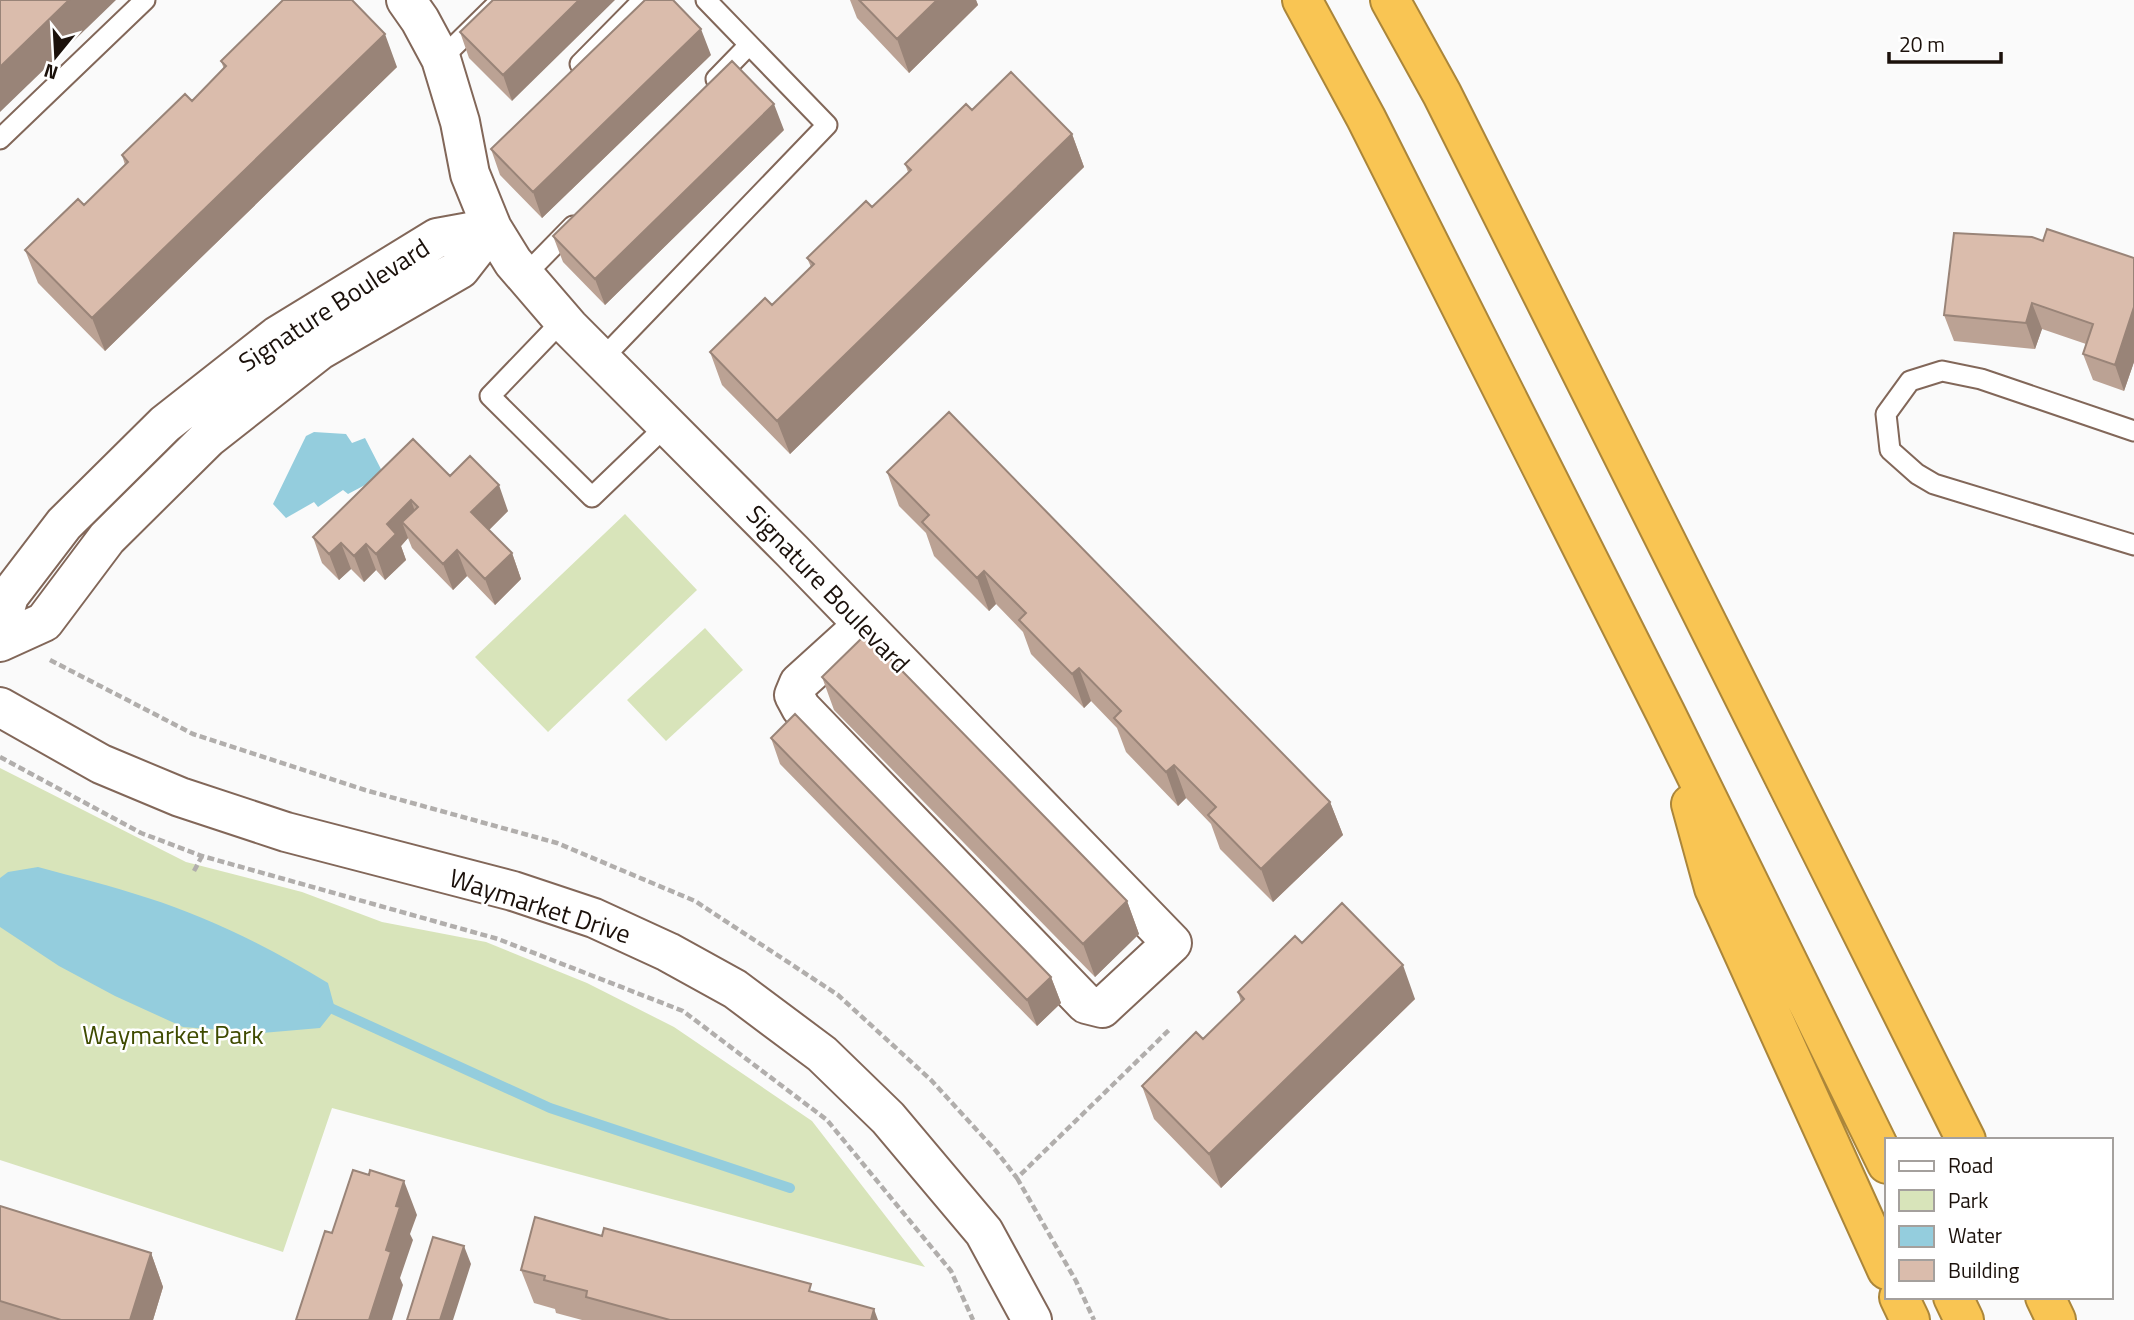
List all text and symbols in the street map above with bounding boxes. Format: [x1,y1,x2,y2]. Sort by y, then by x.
north arrow [21,21,91,91]
scale bar [1889,21,2001,65]
text: 20 m [1899,28,1945,60]
text: N [40,57,61,88]
street label: Signature Boulevard [230,228,437,381]
street label: Signature Boulevard [738,496,919,682]
street label: Waymarket Drive [444,858,636,953]
park label: Waymarket Park [82,1015,264,1054]
legend [1885,1138,2113,1299]
text: Road [1948,1149,1993,1181]
text: Park [1948,1184,1988,1216]
text: Water [1948,1219,2002,1251]
text: Building [1948,1254,2020,1286]

